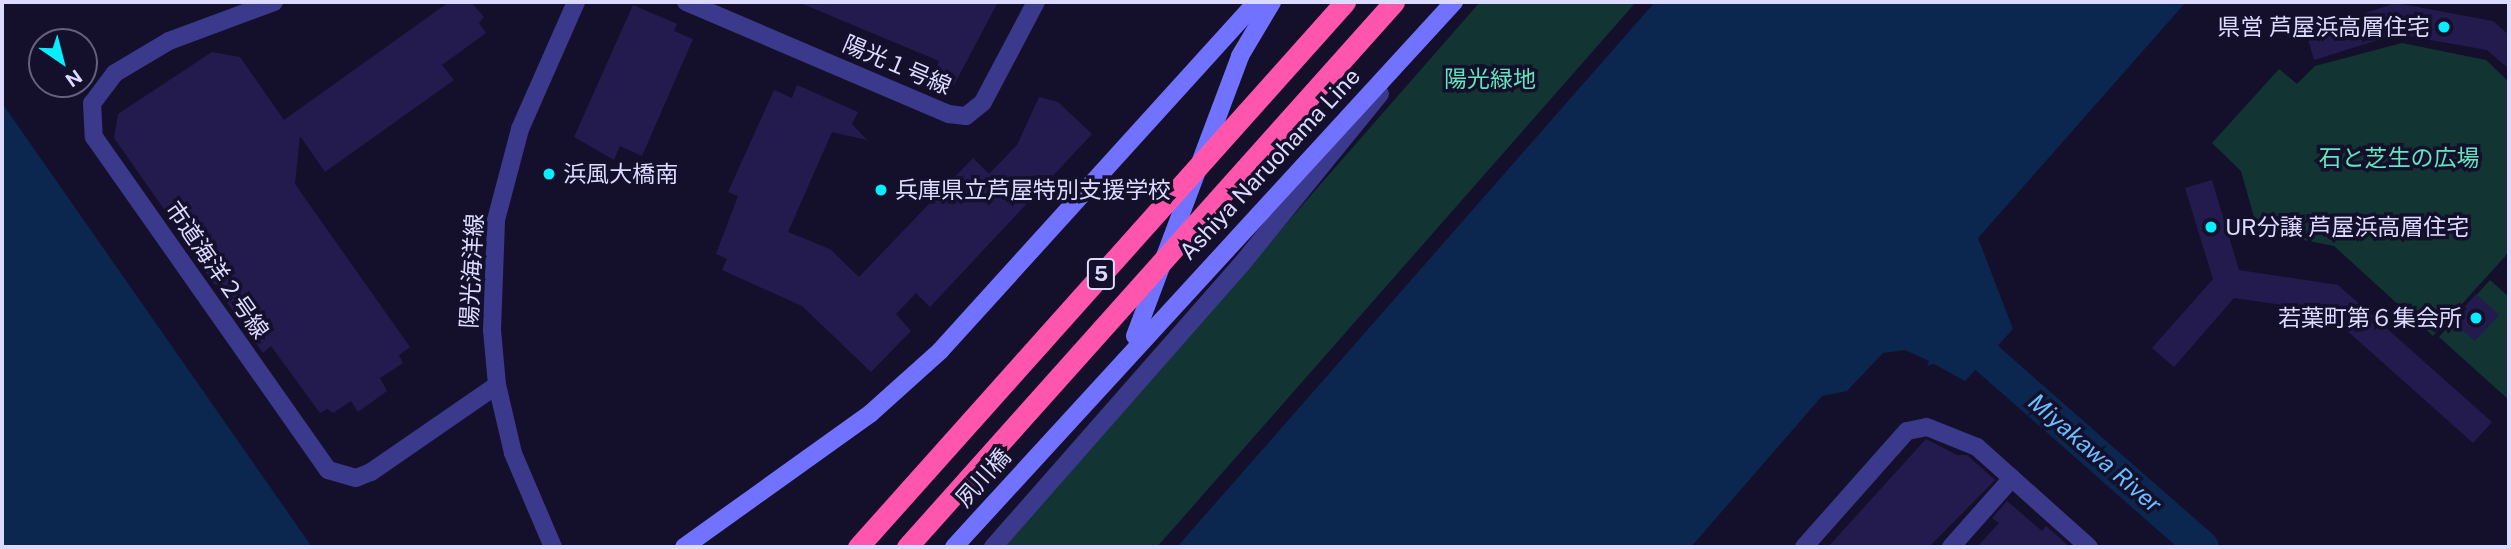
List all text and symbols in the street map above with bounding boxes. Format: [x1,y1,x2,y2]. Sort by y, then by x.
place label: 県営 芦屋浜高層住宅 [2217,13,2430,41]
marker: 県営 芦屋浜高層住宅 [2436,19,2452,35]
north arrow [28,28,98,98]
street label: 陽光１号線 [839,30,955,100]
street label: Ashiya Naruohama Line [1174,63,1366,265]
text: N [62,65,86,92]
park label: 陽光緑地 [1444,65,1536,93]
park label: 石と芝生の広場 [2319,144,2479,172]
place label: 浜風大橋南 [563,160,678,188]
marker: 浜風大橋南 [541,166,557,182]
place label: 兵庫県立芦屋特別支援学校 [895,176,1171,204]
marker: 兵庫県立芦屋特別支援学校 [873,182,889,198]
street label: 市道海洋２号線 [160,196,274,344]
street label: 陽光海洋線 [455,213,489,329]
place label: UR分譲 芦屋浜高層住宅 [2225,213,2469,241]
marker: UR分譲 芦屋浜高層住宅 [2203,219,2219,235]
road number: 5 [1085,256,1117,292]
place label: 若葉町第６集会所 [2278,304,2462,332]
marker: 若葉町第６集会所 [2468,310,2484,326]
water label: Miyakawa River [2023,387,2167,519]
street label: 夙川橋 [950,443,1016,513]

